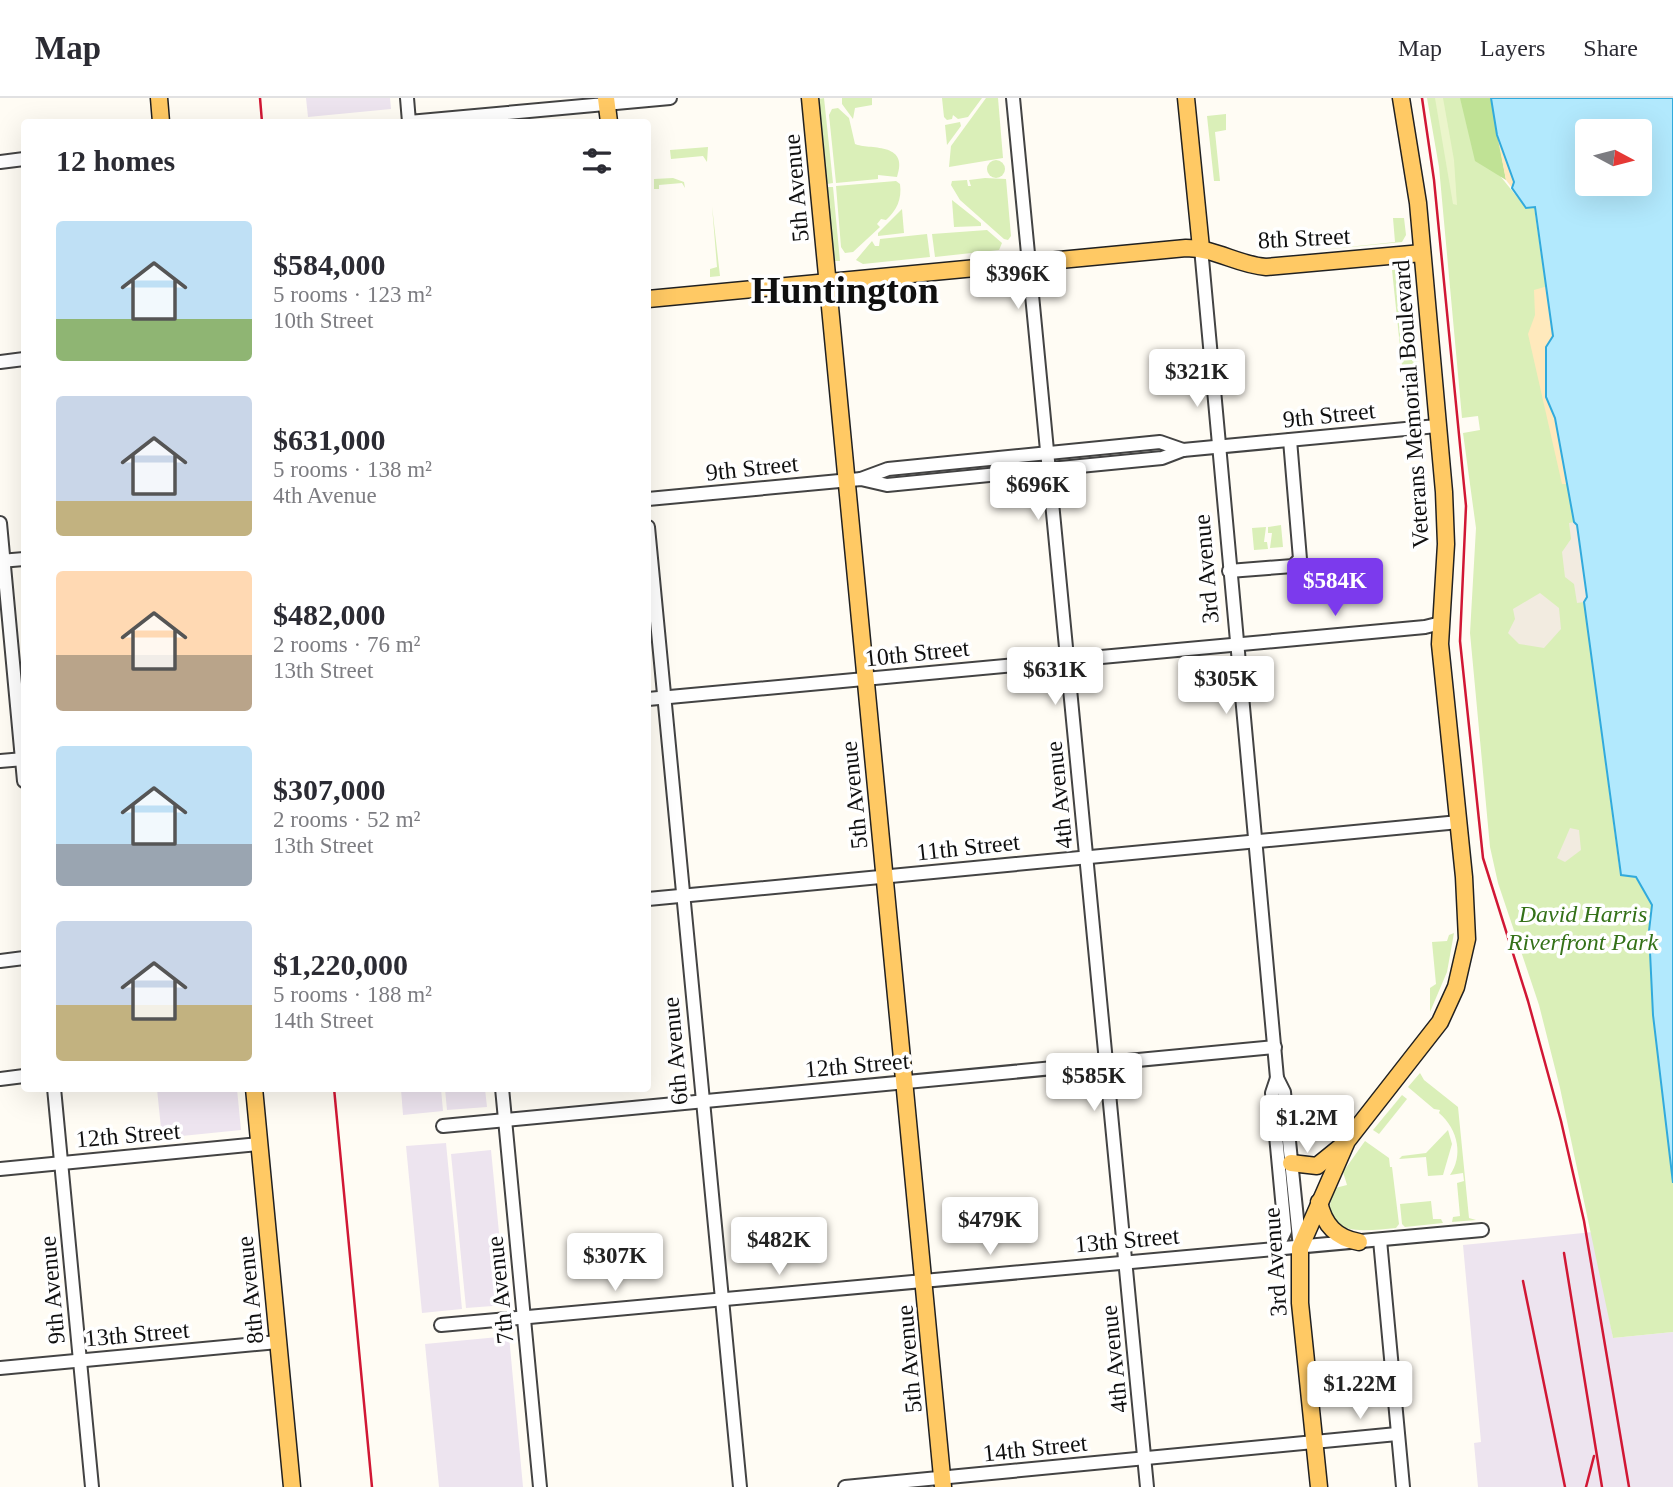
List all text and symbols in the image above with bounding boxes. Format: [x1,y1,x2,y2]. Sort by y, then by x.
text: Map [35,30,101,66]
text: Map [1398,35,1442,61]
text: Layers [1480,35,1545,61]
text: Share [1583,35,1638,61]
north arrow [1575,119,1652,196]
map controls [1575,119,1652,196]
street label: 5th Avenue [778,133,814,243]
icon: filters [578,142,616,180]
text: 12 homes [56,144,175,177]
street label: 8th Street [1257,223,1351,253]
text: $584,000 [273,248,386,281]
icon: home [112,249,196,333]
pin: $396K [969,252,1067,311]
street label: Veterans Memorial Boulevard [1388,259,1434,549]
text: $396K [986,261,1050,286]
district label: Huntington [751,269,939,311]
text: 5 rooms · 123 m² [273,282,432,307]
text: 10th Street [273,308,373,333]
pin: $321K [1148,350,1246,409]
text: $321K [1165,359,1229,384]
street label: 9th Street [1282,397,1377,433]
text: $631,000 [273,423,386,456]
icon: home [112,424,196,508]
street label: 9th Street [705,450,800,486]
text: 5 rooms · 138 m² [273,457,432,482]
pin: $696K [989,462,1087,522]
text: $696K [1006,472,1070,497]
text: 4th Avenue [273,483,377,508]
street label: 3rd Avenue [1188,513,1224,625]
pin: $584K [1286,559,1384,618]
text: $584K [1303,568,1367,593]
text: $482,000 [273,598,386,631]
icon: home [112,599,196,683]
text: 2 rooms · 76 m² [273,632,420,657]
street label: 10th Street [864,635,971,671]
pin: $631K [1006,648,1104,707]
pin: $305K [1177,656,1275,716]
text: $631K [1023,657,1087,682]
text: 13th Street [273,658,373,683]
text: $305K [1194,666,1258,691]
street label: 5th Avenue [835,740,873,850]
street label: 4th Avenue [1040,740,1078,850]
text: $307,000 [273,773,386,806]
icon: home [112,774,196,858]
text: 2 rooms · 52 m² [273,807,420,832]
street label: 11th Street [915,829,1021,865]
text: 13th Street [273,833,373,858]
park label: David Harris Riverfront Park [1507,901,1659,955]
text: $1,220,000 [273,948,408,981]
icon: home [112,949,196,1033]
text: 5 rooms · 188 m² [273,982,432,1007]
street label: 6th Avenue [657,996,693,1106]
text: 14th Street [273,1008,373,1033]
street label: 12th Street [804,1047,911,1083]
pin: $585K [1045,1054,1143,1113]
text: $585K [1062,1063,1126,1088]
pin: $1.2M [1258,1096,1356,1155]
text: $1.2M [1276,1105,1338,1130]
street label: 12th Street [75,1117,182,1153]
pin: $479K [941,1198,1039,1257]
street label: 3rd Avenue [1258,1206,1292,1318]
text: $479K [958,1207,1022,1232]
pin: $482K [730,1218,828,1277]
street label: 13th Street [1074,1222,1181,1258]
text: $482K [747,1227,811,1252]
pin: $307K [566,1234,664,1293]
street label: 9th Avenue [34,1235,70,1345]
street label: 8th Avenue [231,1235,269,1345]
street label: 7th Avenue [481,1235,519,1345]
text: $307K [583,1243,647,1268]
street label: 5th Avenue [891,1304,927,1414]
street label: 4th Avenue [1095,1304,1133,1414]
street label: 13th Street [84,1316,191,1352]
pin: $1.22M [1303,1362,1417,1421]
text: $1.22M [1323,1371,1397,1396]
street label: 14th Street [982,1430,1089,1466]

